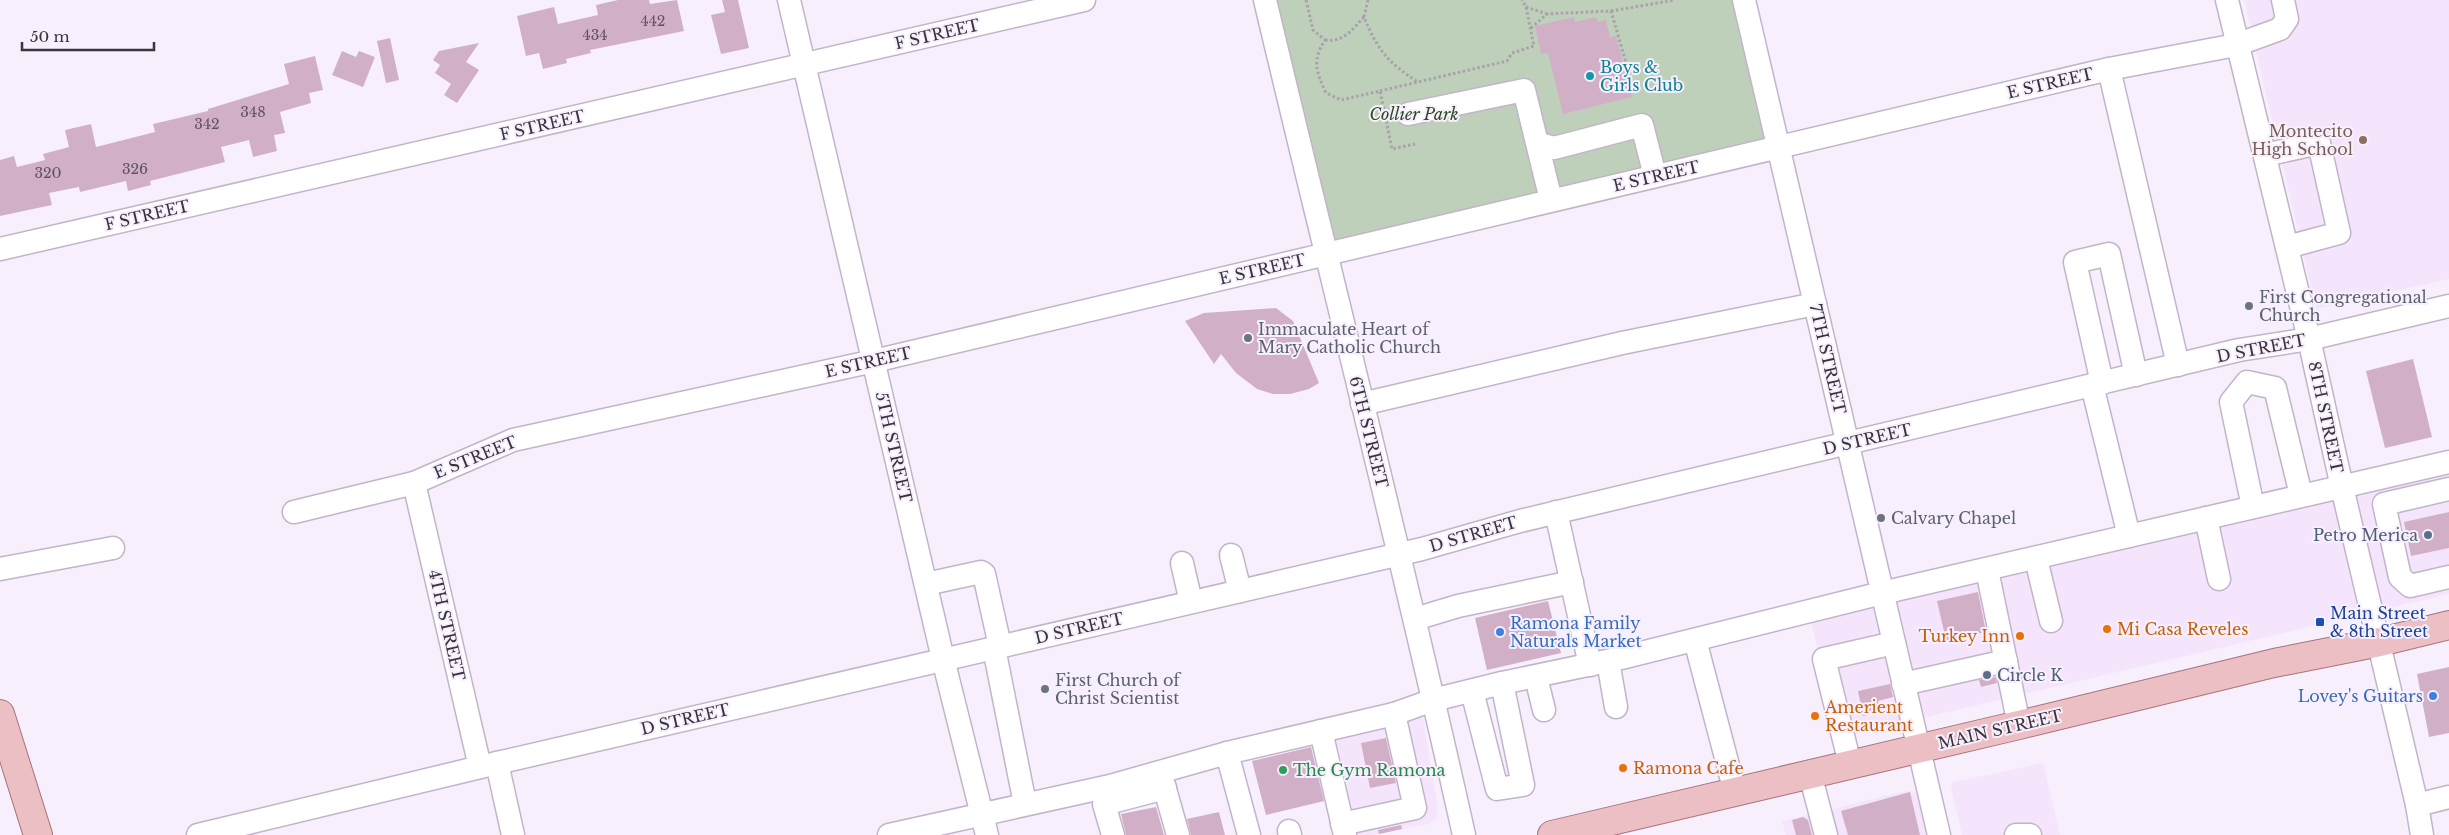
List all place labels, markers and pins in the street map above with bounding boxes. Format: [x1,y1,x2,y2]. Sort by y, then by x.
place label: Boys & Girls Club [1600,57,1683,95]
marker: Boys & Girls Club [1584,70,1596,82]
place label: Montecito High School [2252,121,2353,159]
marker: Montecito High School [2357,134,2369,146]
place label: First Congregational Church [2259,287,2427,325]
marker: First Congregational Church [2243,300,2255,312]
place label: Immaculate Heart of Mary Catholic Church [1258,319,1441,357]
marker: Immaculate Heart of Mary Catholic Church [1242,332,1254,344]
place label: Calvary Chapel [1891,508,2016,528]
marker: Calvary Chapel [1875,512,1887,524]
place label: Petro Merica [2313,525,2418,545]
marker: Petro Merica [2422,529,2434,541]
place label: Main Street & 8th Street [2330,603,2428,641]
place label: Ramona Family Naturals Market [1510,613,1641,651]
marker: Main Street & 8th Street [2314,616,2326,628]
place label: Mi Casa Reveles [2117,619,2248,639]
marker: Mi Casa Reveles [2101,623,2113,635]
marker: Ramona Family Naturals Market [1494,626,1506,638]
place label: Turkey Inn [1918,626,2010,646]
marker: Turkey Inn [2014,630,2026,642]
place label: Circle K [1997,665,2063,685]
marker: Circle K [1981,669,1993,681]
place label: First Church of Christ Scientist [1055,670,1182,708]
marker: First Church of Christ Scientist [1039,683,1051,695]
place label: Lovey's Guitars [2298,686,2423,706]
marker: Lovey's Guitars [2427,690,2439,702]
place label: Amerient Restaurant [1824,697,1913,735]
marker: Amerient Restaurant [1809,710,1821,722]
place label: Ramona Cafe [1633,758,1744,778]
place label: The Gym Ramona [1293,760,1445,780]
marker: Ramona Cafe [1617,762,1629,774]
marker: The Gym Ramona [1277,764,1289,776]

